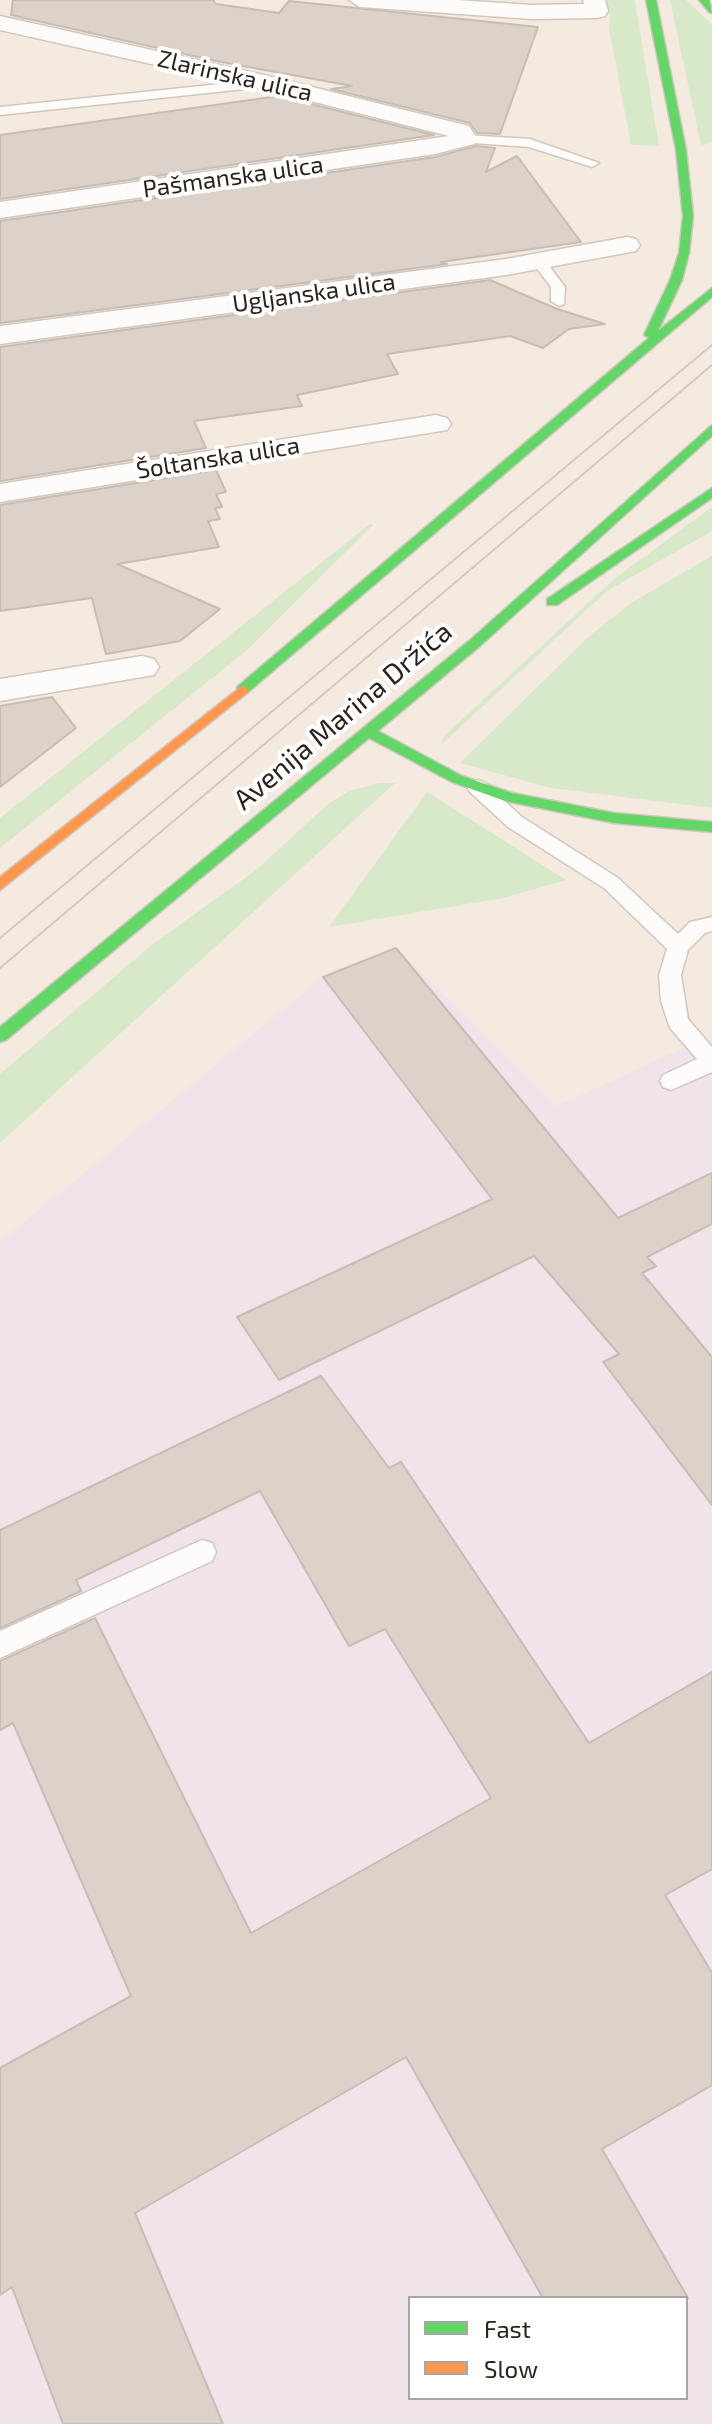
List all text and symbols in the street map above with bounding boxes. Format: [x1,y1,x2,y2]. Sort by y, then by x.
street label: Zlarinska ulica [155,44,315,108]
street label: Pašmanska ulica [141,150,325,204]
street label: Ugljanska ulica [231,267,397,319]
street label: Šoltanska ulica [134,431,302,485]
street label: Avenija Marina Držića [227,615,459,817]
legend [408,2296,688,2400]
text: Fast [484,2314,531,2343]
text: Slow [484,2354,538,2383]

